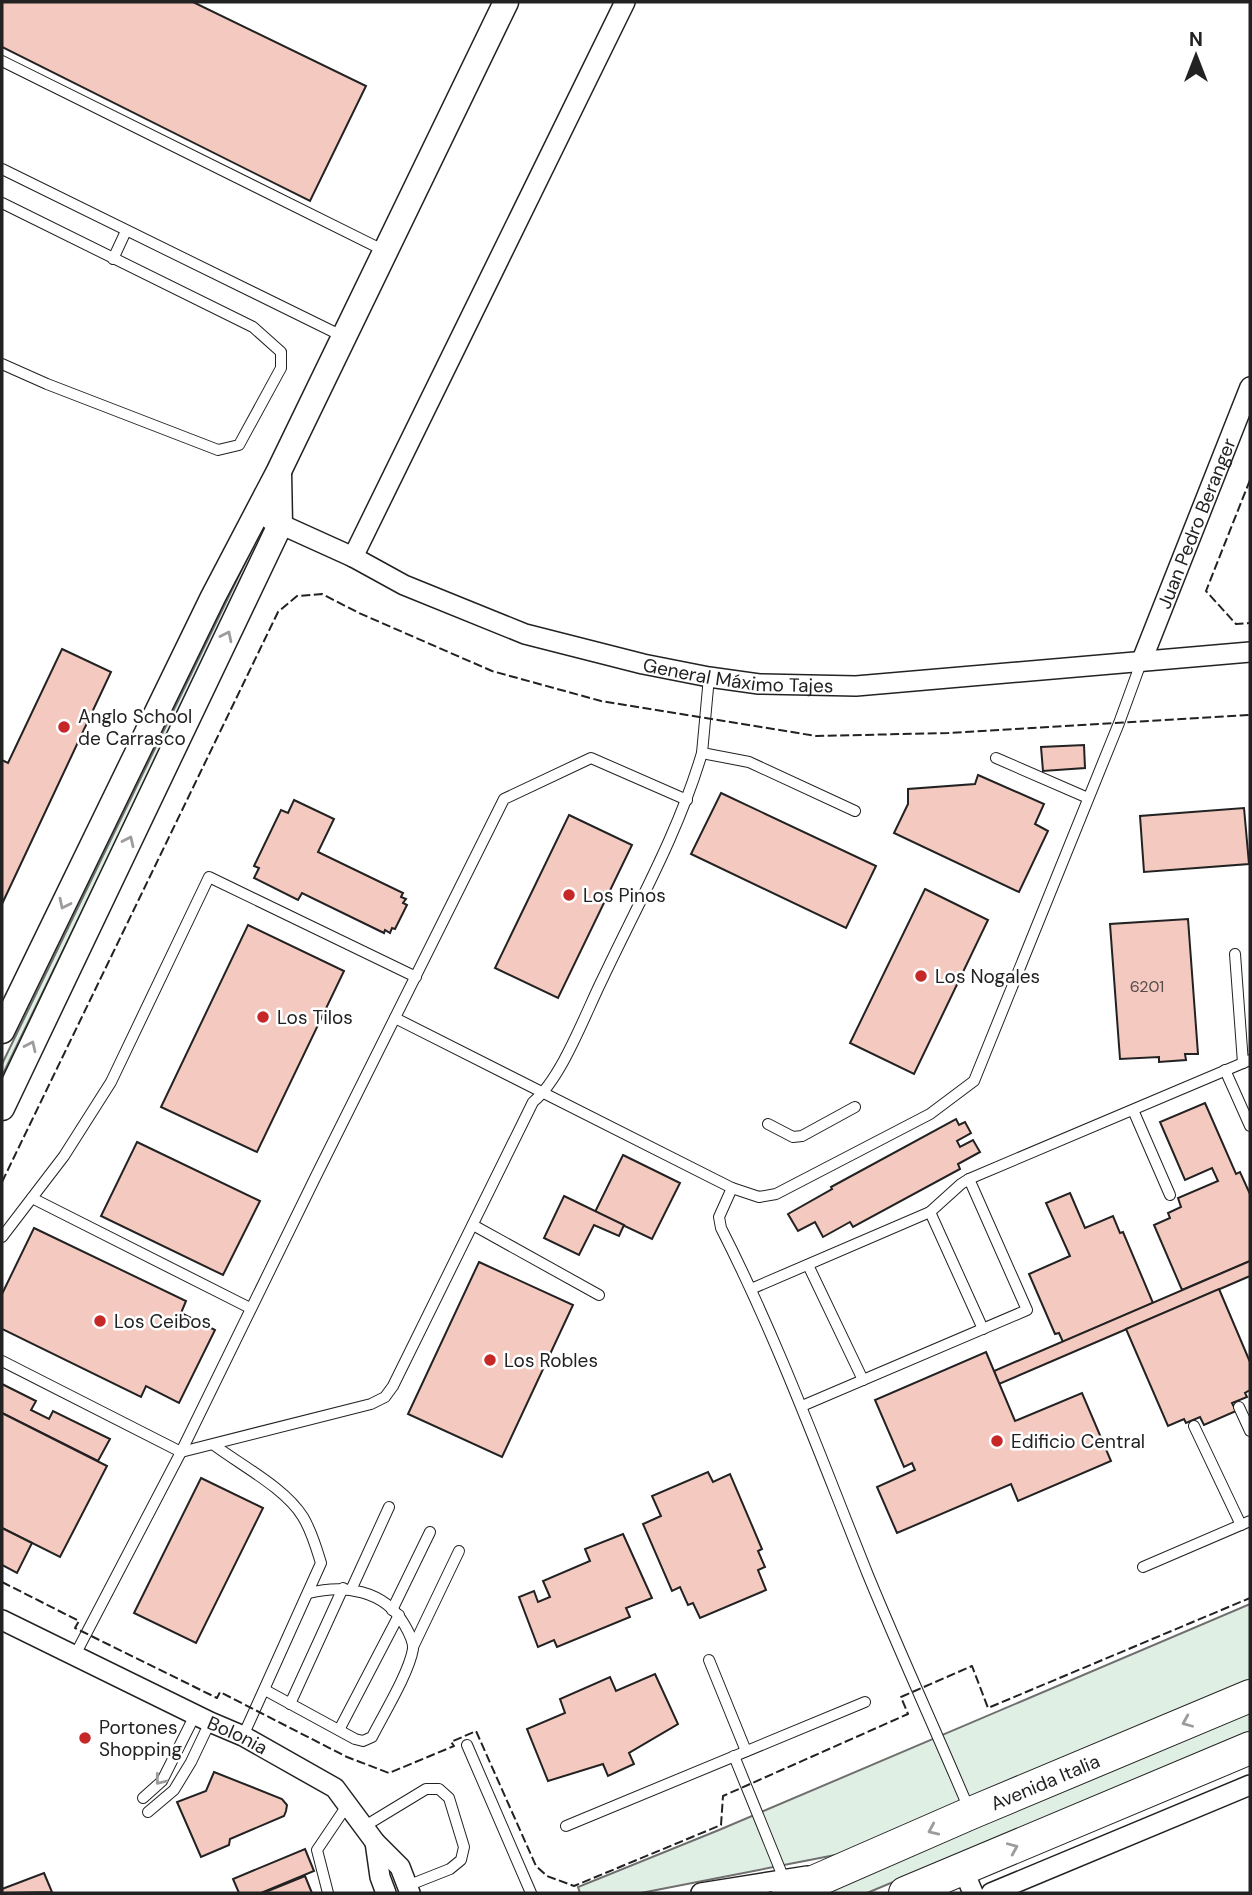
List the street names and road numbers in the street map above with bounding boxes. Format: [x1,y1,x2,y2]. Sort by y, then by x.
street label: Juan Pedro Beranger [1152,434,1242,613]
street label: General Máximo Tajes [641,652,834,699]
street label: Bolonia [203,1710,272,1760]
street label: Avenida Italia [987,1748,1104,1816]

